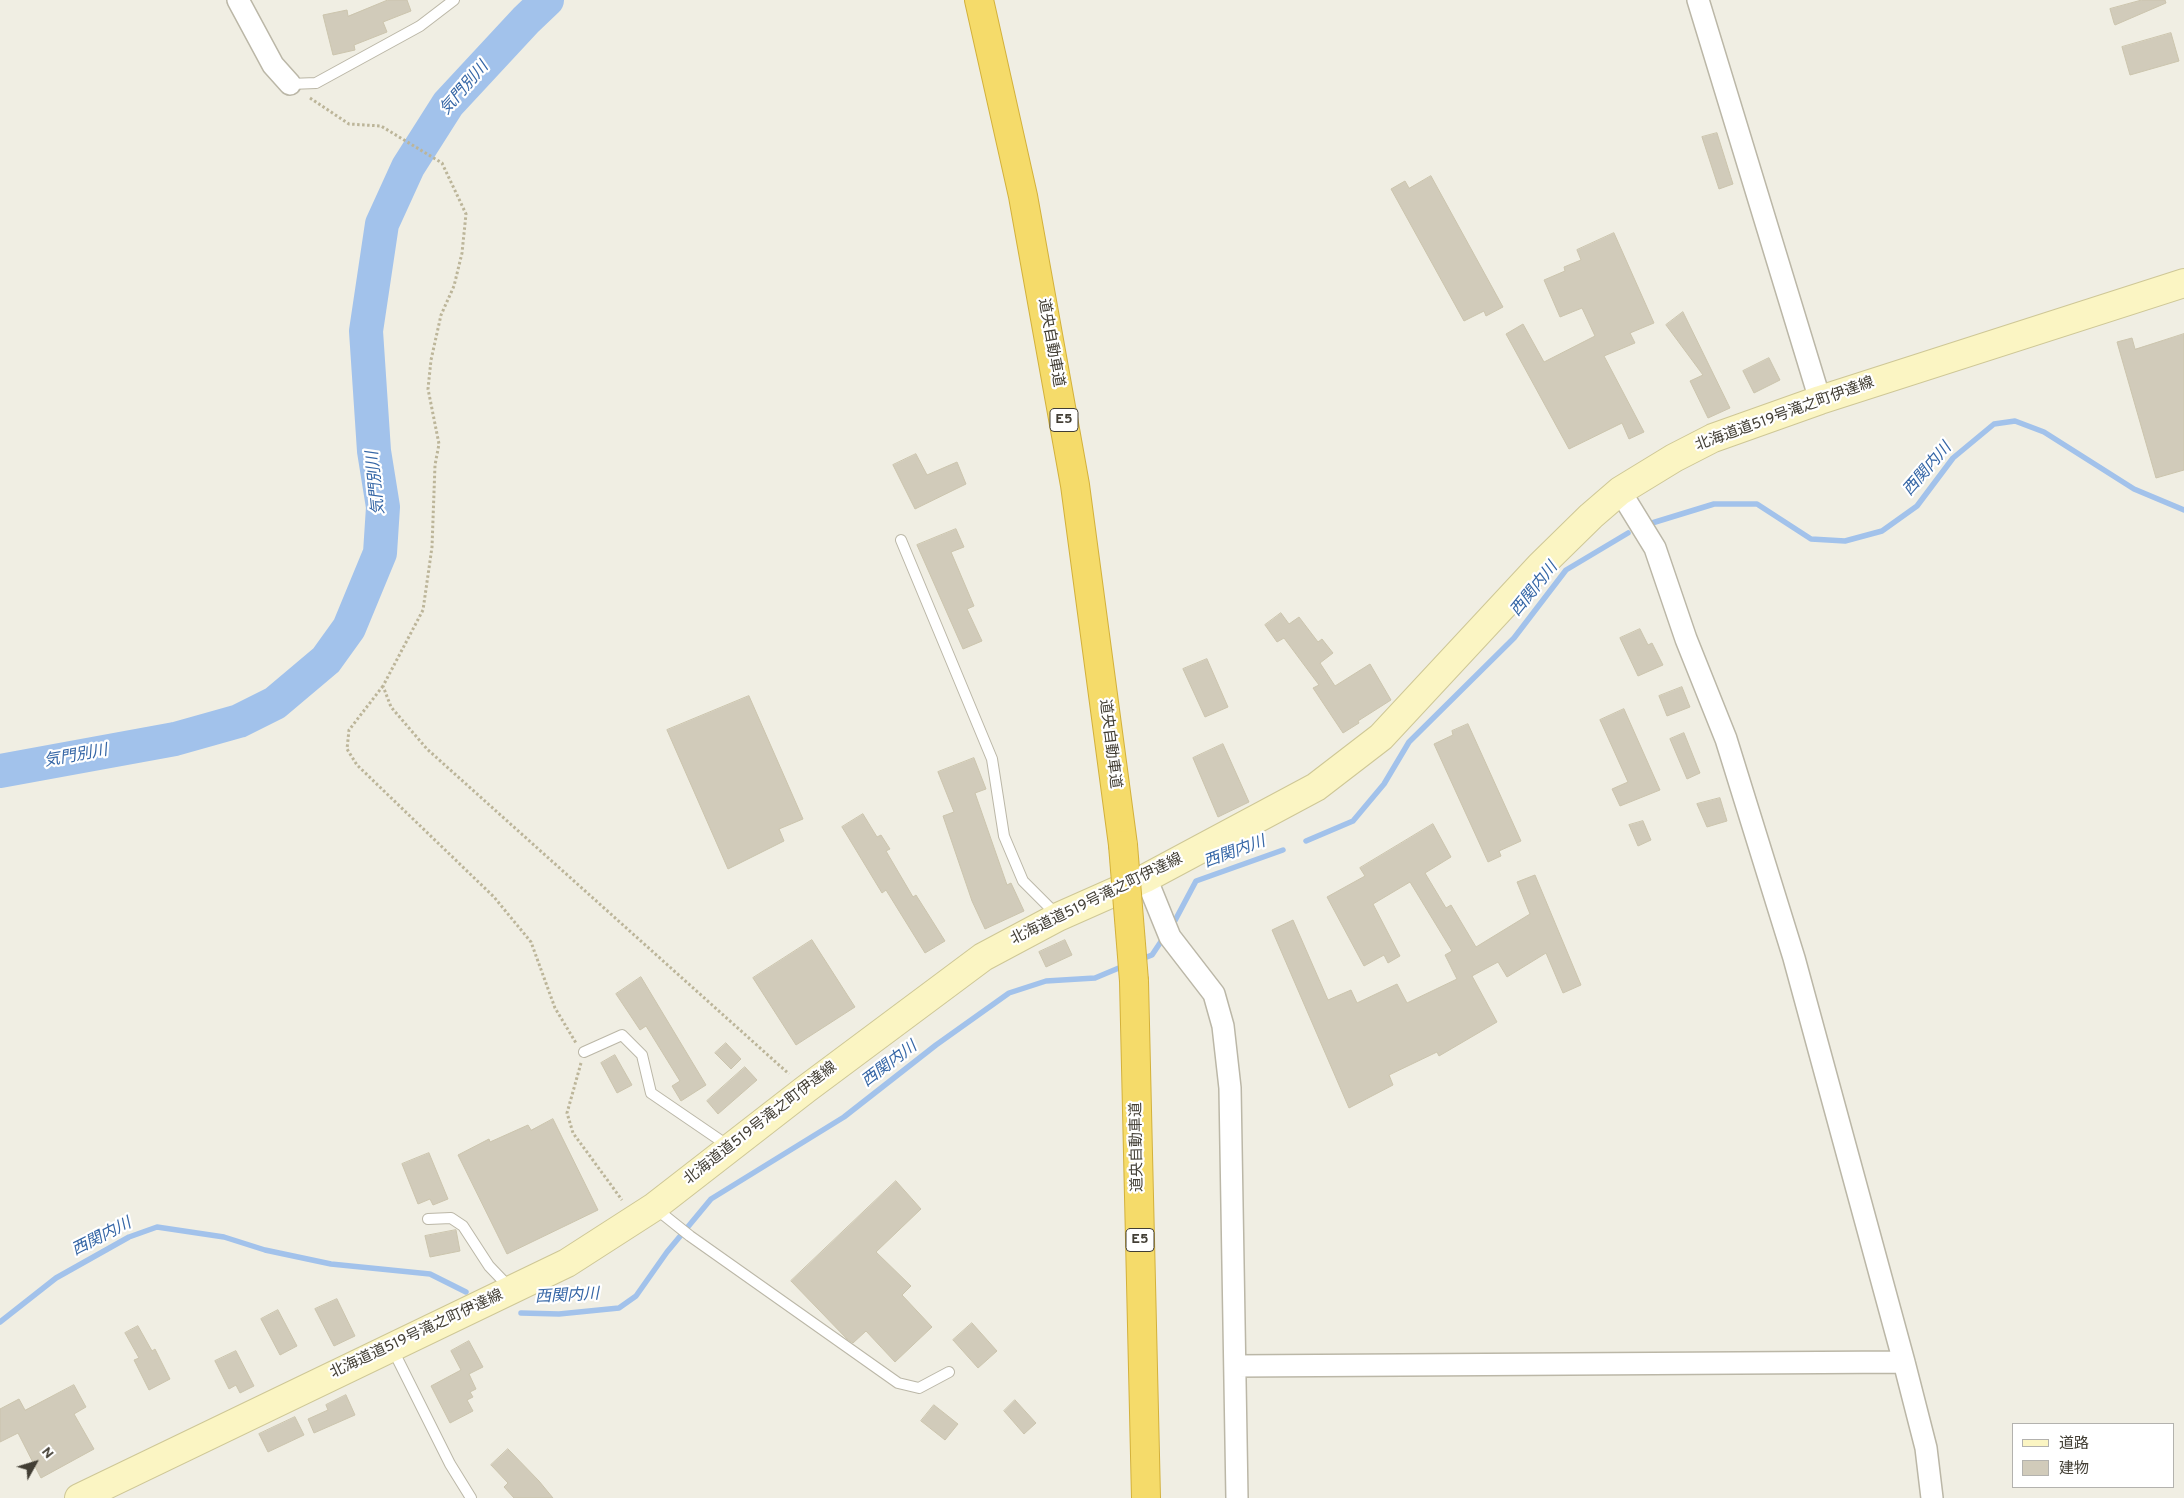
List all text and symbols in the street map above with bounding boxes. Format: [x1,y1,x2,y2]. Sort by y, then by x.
water label: 気門別川 [437,59,493,119]
street label: 道央自動車道 [1033,297,1067,389]
street label: 北海道道519号滝之町伊達線 [1693,374,1877,456]
road number: E5 [1050,408,1078,432]
water label: 西関内川 [1900,440,1956,500]
water label: 気門別川 [364,450,390,516]
water label: 西関内川 [1507,559,1563,621]
street label: 道央自動車道 [1095,698,1123,790]
water label: 気門別川 [43,742,109,772]
water label: 西関内川 [1202,833,1268,873]
street label: 北海道道519号滝之町伊達線 [1008,851,1186,949]
water label: 西関内川 [859,1038,921,1092]
street label: 北海道道519号滝之町伊達線 [681,1059,841,1189]
street label: 道央自動車道 [1128,1102,1148,1192]
water label: 西関内川 [69,1215,135,1261]
road number: E5 [1126,1228,1154,1252]
water label: 西関内川 [535,1286,599,1308]
street label: 北海道道519号滝之町伊達線 [328,1287,506,1383]
legend [2012,1423,2174,1488]
text: 道路 [2059,1435,2089,1454]
north arrow [10,1438,60,1488]
text: N [37,1444,57,1463]
text: 建物 [2059,1460,2089,1479]

